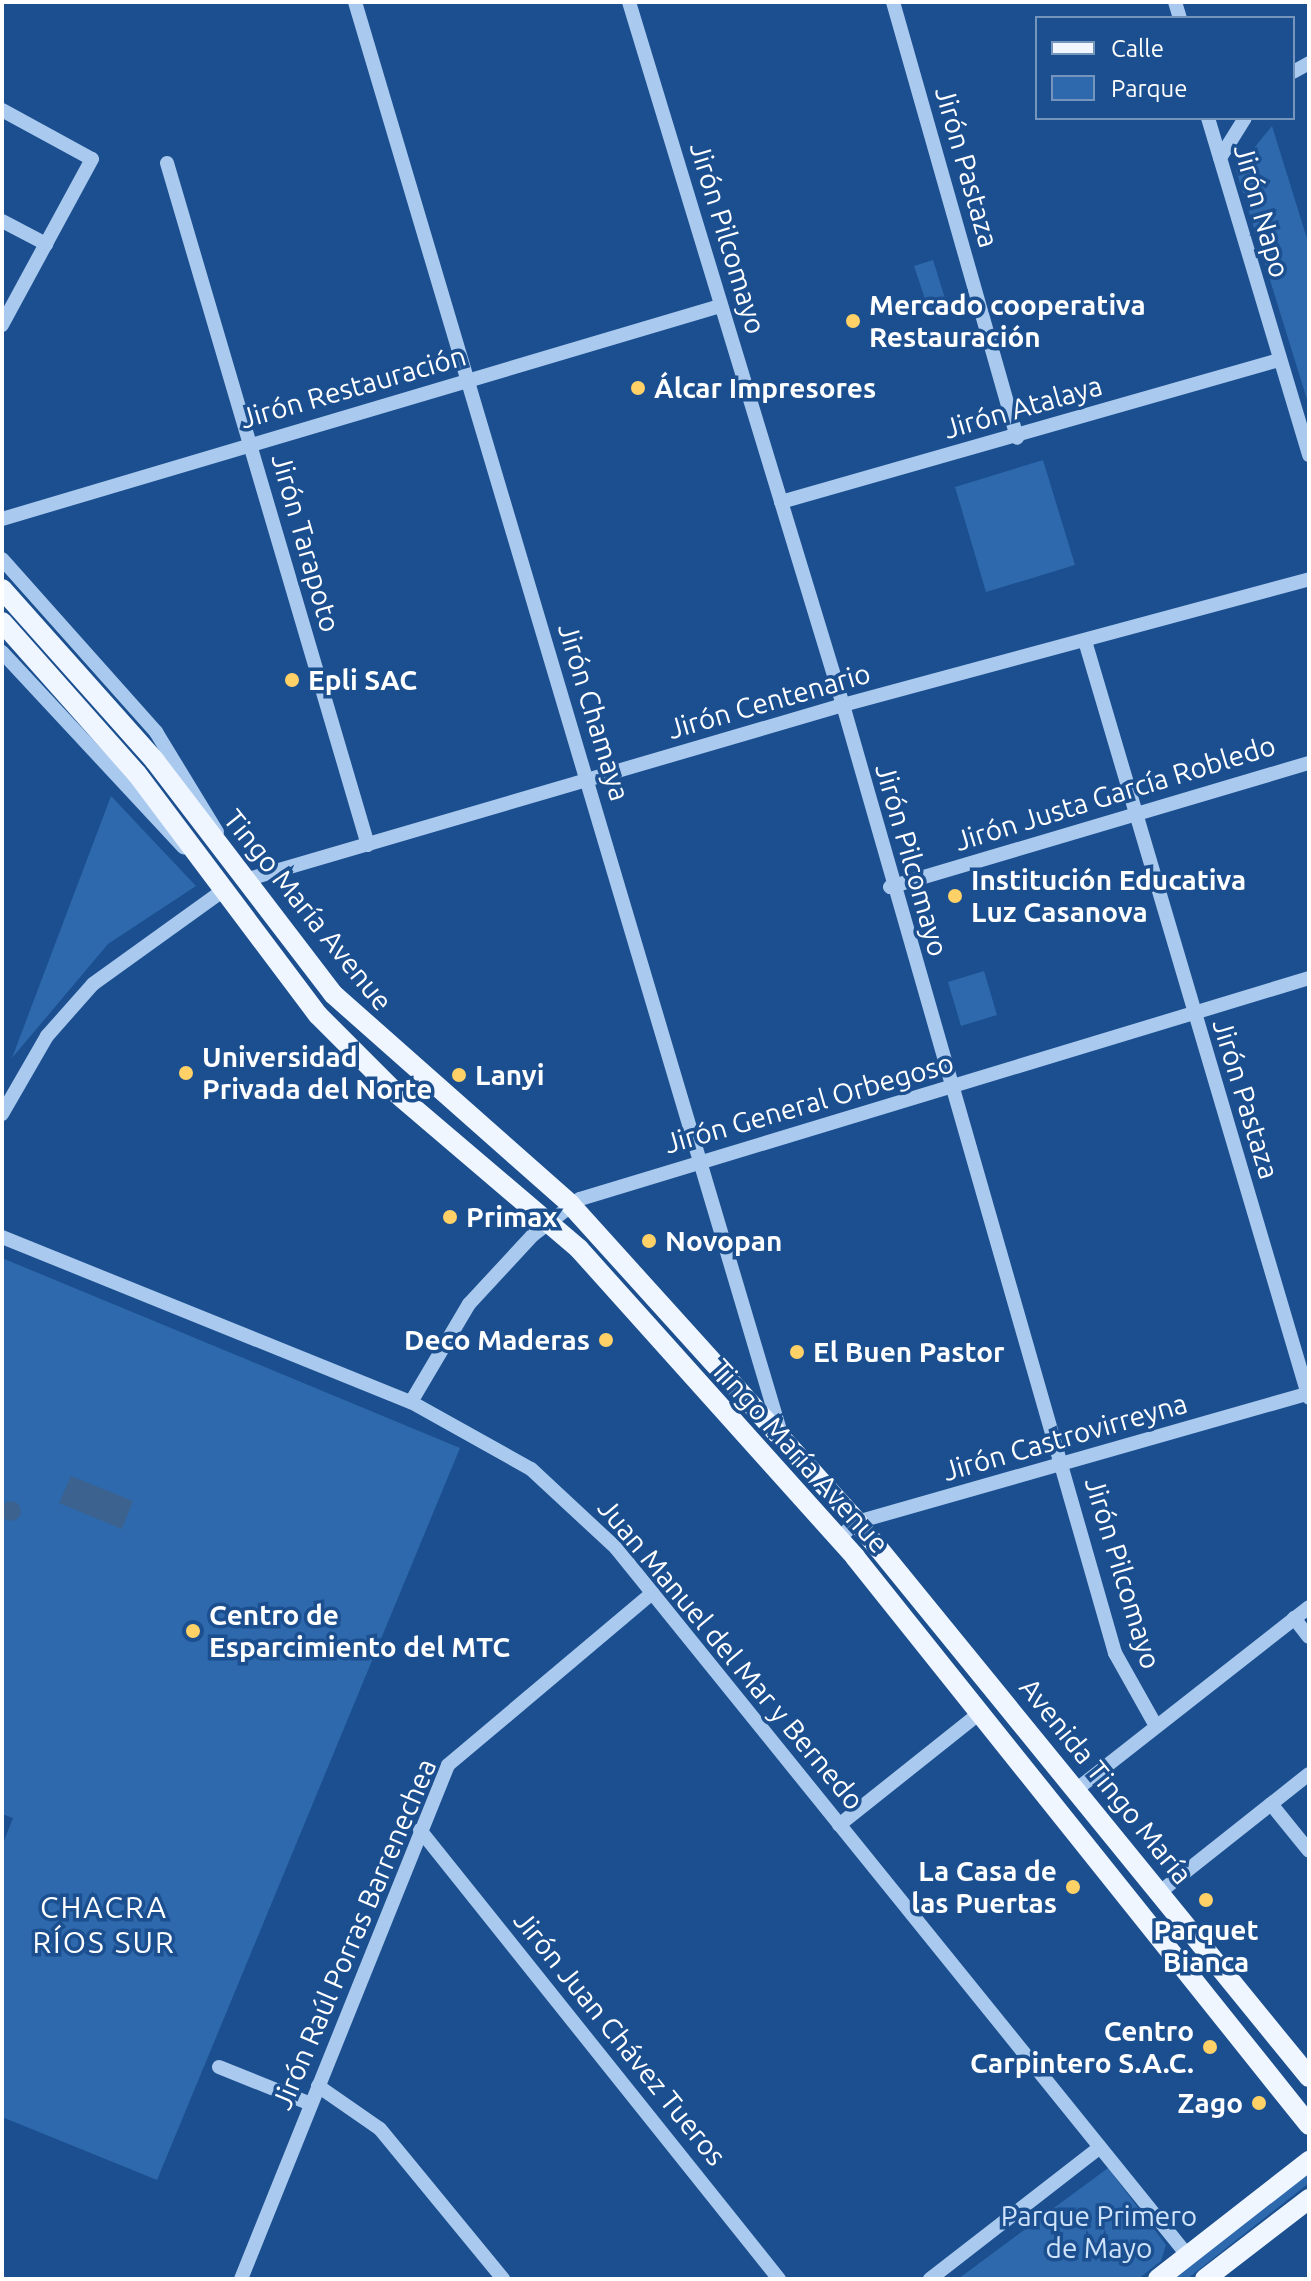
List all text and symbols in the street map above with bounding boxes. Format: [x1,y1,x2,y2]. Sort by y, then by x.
legend [1035,16,1295,120]
text: Calle [1111,35,1164,62]
text: Parque [1111,75,1188,102]
street label: Jirón Pastaza [928,83,1006,251]
street label: Jirón Pilcomayo [683,138,773,338]
street label: Jirón Napo [1227,140,1297,282]
place label: Mercado cooperativa Restauración [869,288,1146,354]
marker: Mercado cooperativa Restauración [844,312,862,330]
street label: Jirón Restauración [236,339,470,435]
street label: Jirón Atalaya [940,368,1106,446]
place label: Álcar Impresores [654,371,876,405]
marker: Álcar Impresores [629,379,647,397]
street label: Jirón Tarapoto [265,450,347,636]
street label: Jirón Chamaya [551,619,637,805]
street label: Jirón Centenario [664,656,874,746]
place label: Epli SAC [308,663,417,697]
marker: Epli SAC [283,671,301,689]
street label: Jirón Justa García Robledo [951,728,1279,858]
street label: Jirón Pilcomayo [868,760,956,960]
street label: Tingo María Avenue [217,803,399,1017]
place label: Institución Educativa Luz Casanova [971,863,1246,929]
marker: Institución Educativa Luz Casanova [946,887,964,905]
street label: Jirón Pastaza [1206,1015,1286,1183]
place label: Universidad Privada del Norte [202,1040,432,1106]
street label: Jirón General Orbegoso [661,1046,957,1160]
place label: Lanyi [475,1058,545,1092]
marker: Universidad Privada del Norte [177,1064,195,1082]
marker: Lanyi [450,1066,468,1084]
place label: Primax [466,1200,558,1234]
marker: Primax [441,1208,459,1226]
place label: Novopan [665,1224,782,1258]
marker: Novopan [640,1232,658,1250]
place label: Deco Maderas [404,1323,590,1357]
marker: Deco Maderas [597,1331,615,1349]
place label: El Buen Pastor [813,1335,1005,1369]
marker: El Buen Pastor [788,1343,806,1361]
street label: Tingo María Avenue [704,1352,896,1560]
street label: Jirón Castrovirreyna [939,1386,1191,1488]
street label: Jirón Pilcomayo [1078,1473,1168,1673]
street label: Juan Manuel del Mar y Bernedo [591,1492,871,1816]
place label: Centro de Esparcimiento del MTC [209,1598,510,1664]
marker: Centro de Esparcimiento del MTC [184,1622,202,1640]
street label: Avenida Tingo María [1013,1671,1199,1891]
street label: Jirón Raúl Porras Barrenechea [265,1754,443,2114]
place label: La Casa de las Puertas [911,1854,1057,1920]
marker: La Casa de las Puertas [1064,1878,1082,1896]
district label: CHACRA RÍOS SUR [32,1889,176,1960]
marker: Parquet Bianca [1197,1891,1215,1909]
street label: Jirón Juan Chávez Tueros [507,1904,733,2172]
place label: Parquet Bianca [1153,1913,1259,1979]
place label: Centro Carpintero S.A.C. [970,2014,1194,2080]
marker: Centro Carpintero S.A.C. [1201,2038,1219,2056]
place label: Zago [1177,2086,1243,2120]
marker: Zago [1250,2094,1268,2112]
park label: Parque Primero de Mayo [1001,2199,1197,2265]

